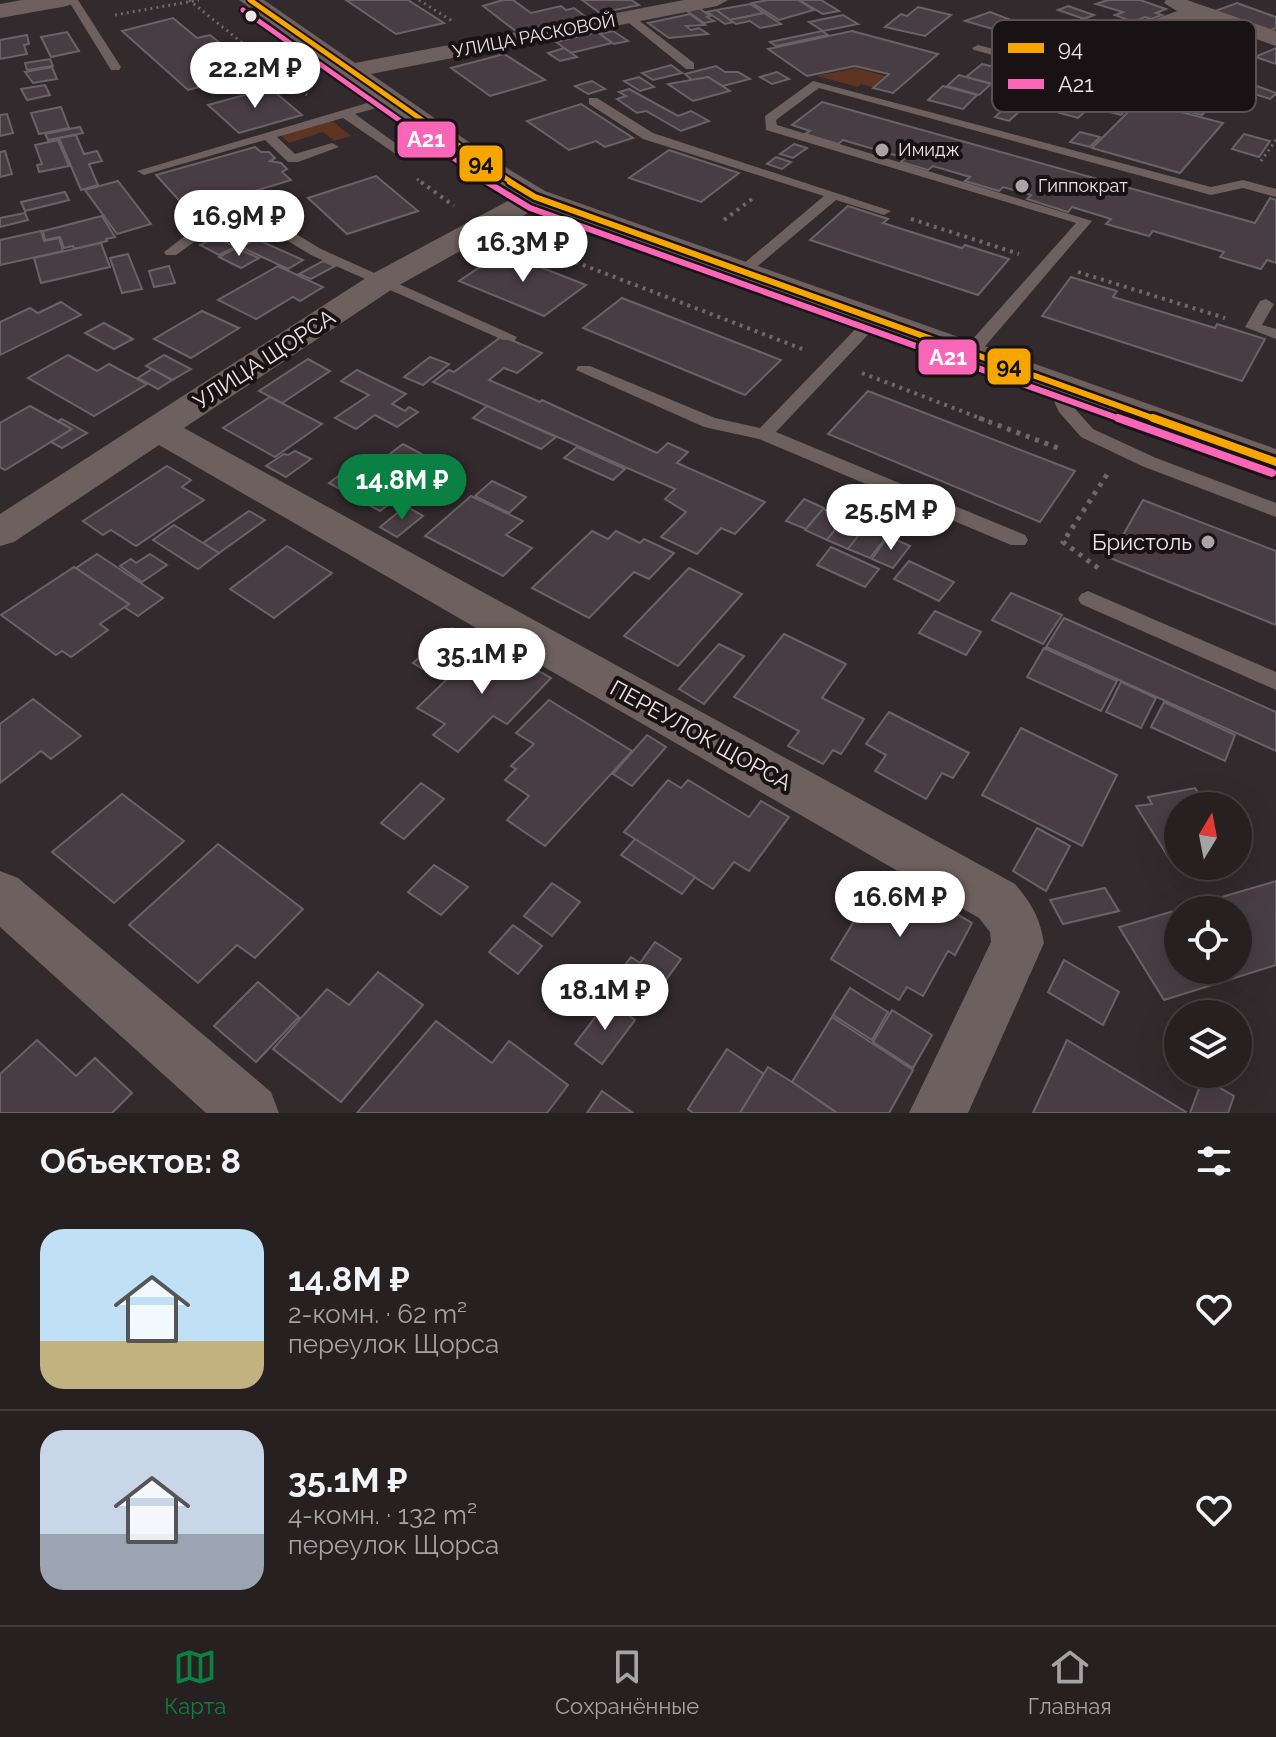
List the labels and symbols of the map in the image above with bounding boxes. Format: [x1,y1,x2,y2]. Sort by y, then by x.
unlabelled marker [243,8,259,24]
street label: УЛИЦА РАСКОВОЙ [451,9,617,62]
legend [992,20,1256,112]
text: 94 [1058,35,1083,61]
pin: 22.2M ₽ [181,42,329,110]
text: А21 [1058,71,1094,97]
line badge: А21 [396,120,457,159]
text: А21 [407,126,445,152]
place label: Имидж [898,139,960,160]
marker: Имидж [873,141,891,159]
line badge: 94 [458,144,504,183]
text: 94 [468,150,494,176]
place label: Гиппократ [1038,175,1128,196]
marker: Гиппократ [1013,177,1031,195]
pin: 16.9M ₽ [165,190,313,258]
pin: 16.3M ₽ [449,216,597,284]
street label: УЛИЦА ЩОРСА [188,303,340,415]
line badge: А21 [917,338,978,376]
text: А21 [929,344,967,370]
line badge: 94 [986,347,1032,386]
text: 94 [996,353,1022,379]
pin: 14.8M ₽ [328,454,476,522]
pin: 25.5M ₽ [817,484,965,552]
place label: Бристоль [1092,529,1192,555]
marker: Бристоль [1199,533,1217,551]
pin: 35.1M ₽ [408,628,556,696]
street label: ПЕРЕУЛОК ЩОРСА [606,674,796,796]
north arrow [1164,792,1252,880]
pin: 16.6M ₽ [826,871,974,939]
pin: 18.1M ₽ [531,964,679,1032]

